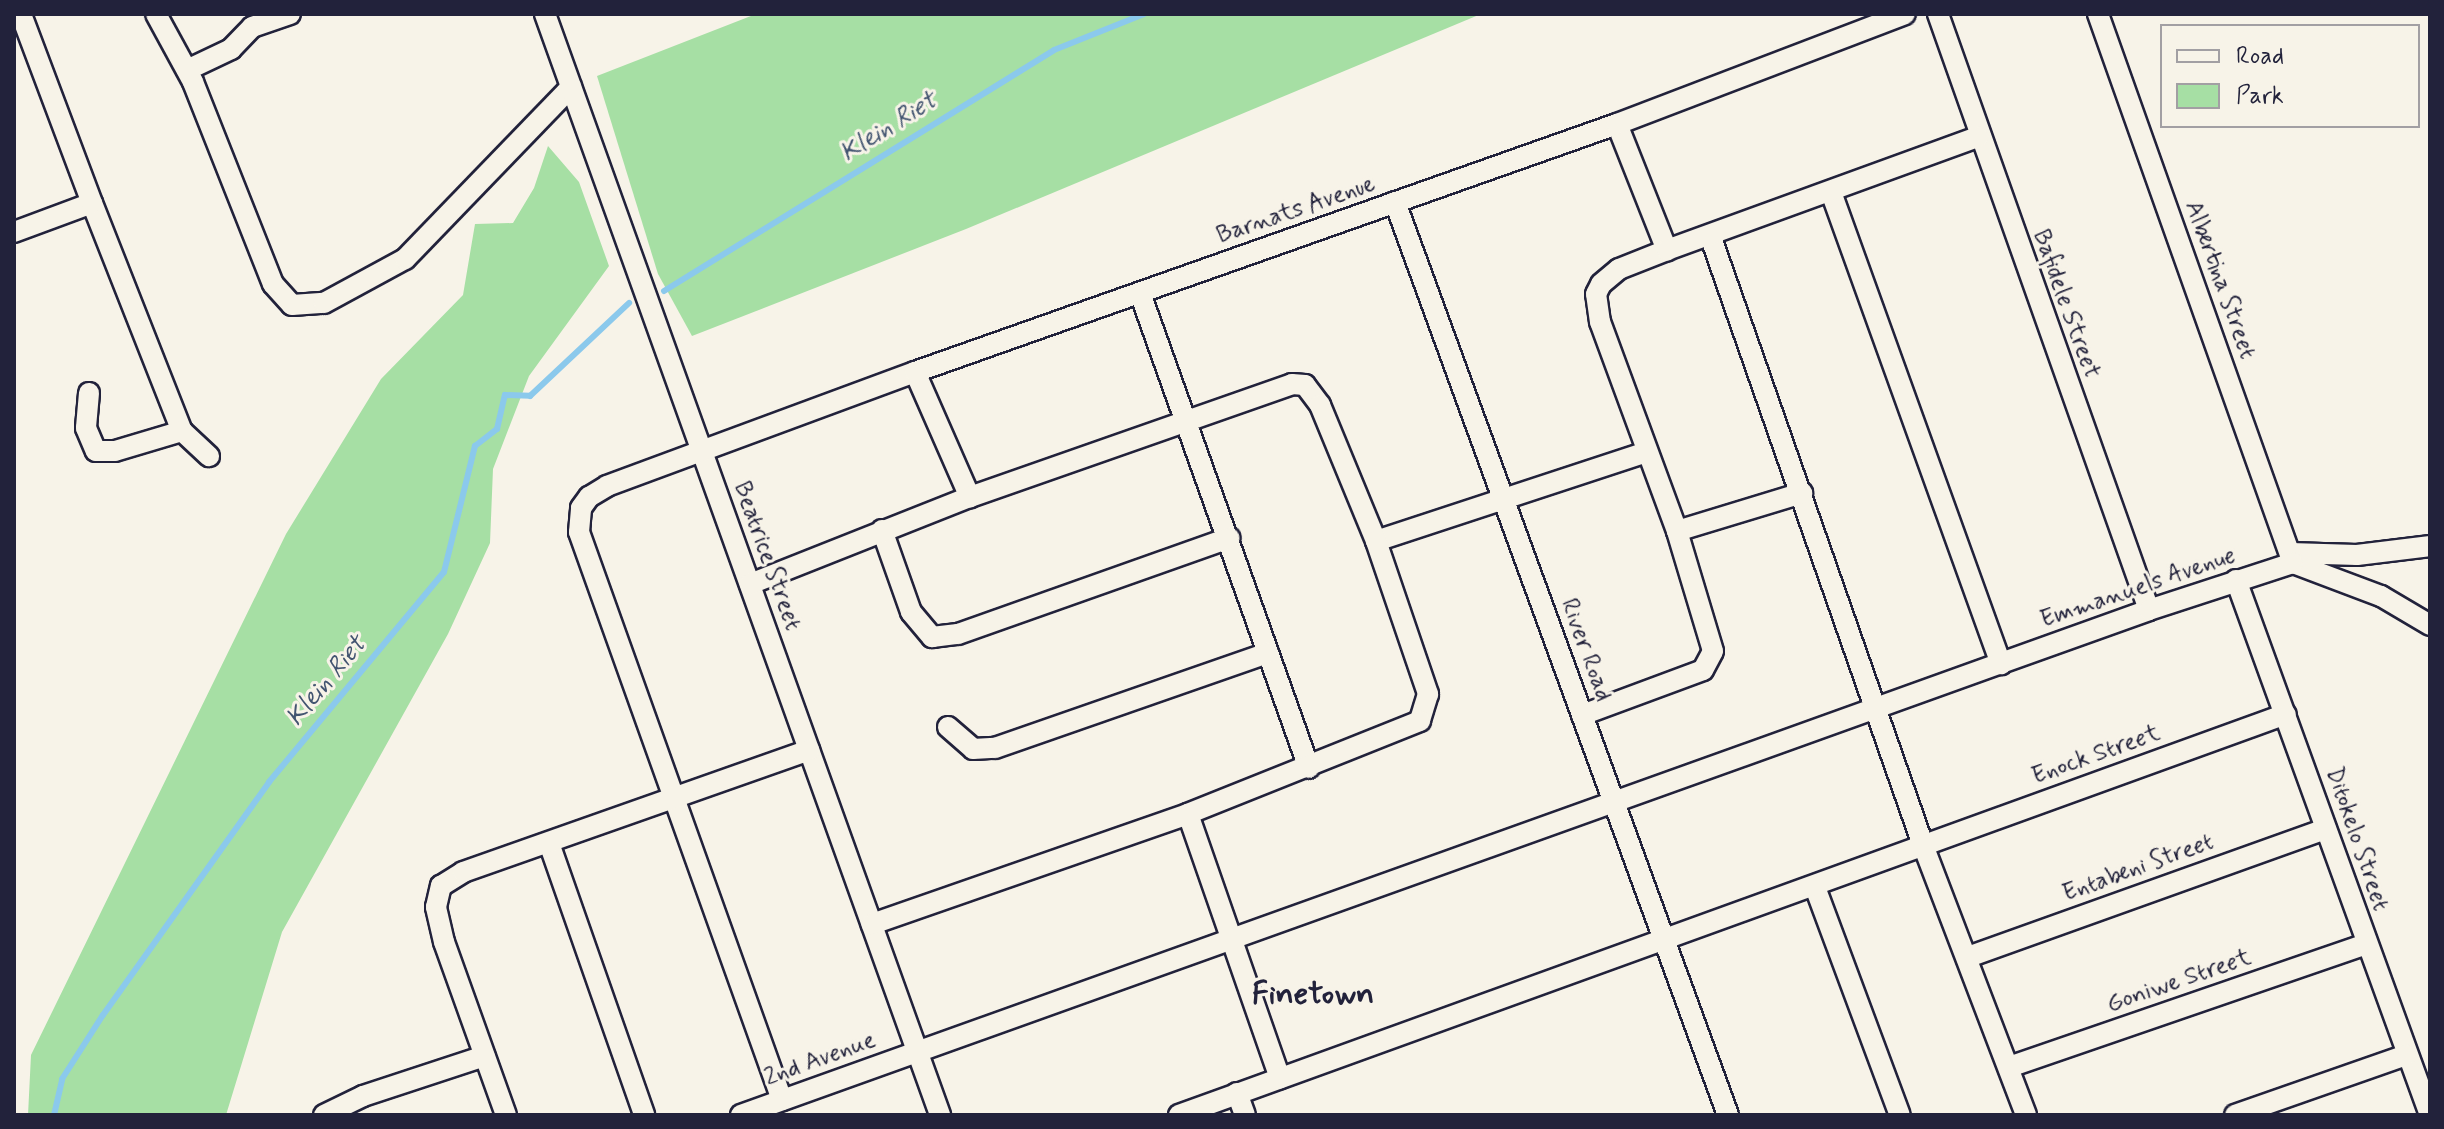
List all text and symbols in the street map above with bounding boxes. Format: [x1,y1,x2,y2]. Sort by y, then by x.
legend [2160,24,2420,128]
text: Road [2236,41,2284,72]
text: Park [2236,81,2284,112]
water label: Klein Riet [836,87,942,169]
street label: Barnats Avenue [1210,168,1382,252]
street label: Albertina Street [2177,195,2263,365]
street label: Bafidele Street [2026,226,2106,382]
street label: Beatrice Street [726,476,808,636]
street label: Emmanuels Avenue [2034,540,2242,636]
street label: River Road [1554,594,1618,706]
water label: Klein Riet [281,632,373,732]
street label: Enock Street [2028,719,2164,791]
street label: Ditokelo Street [2318,761,2396,917]
street label: Entabeni Street [2057,827,2219,909]
street label: Goniwe Street [2103,943,2255,1019]
district label: Finetown [1252,975,1374,1013]
street label: 2nd Avenue [760,1025,880,1093]

